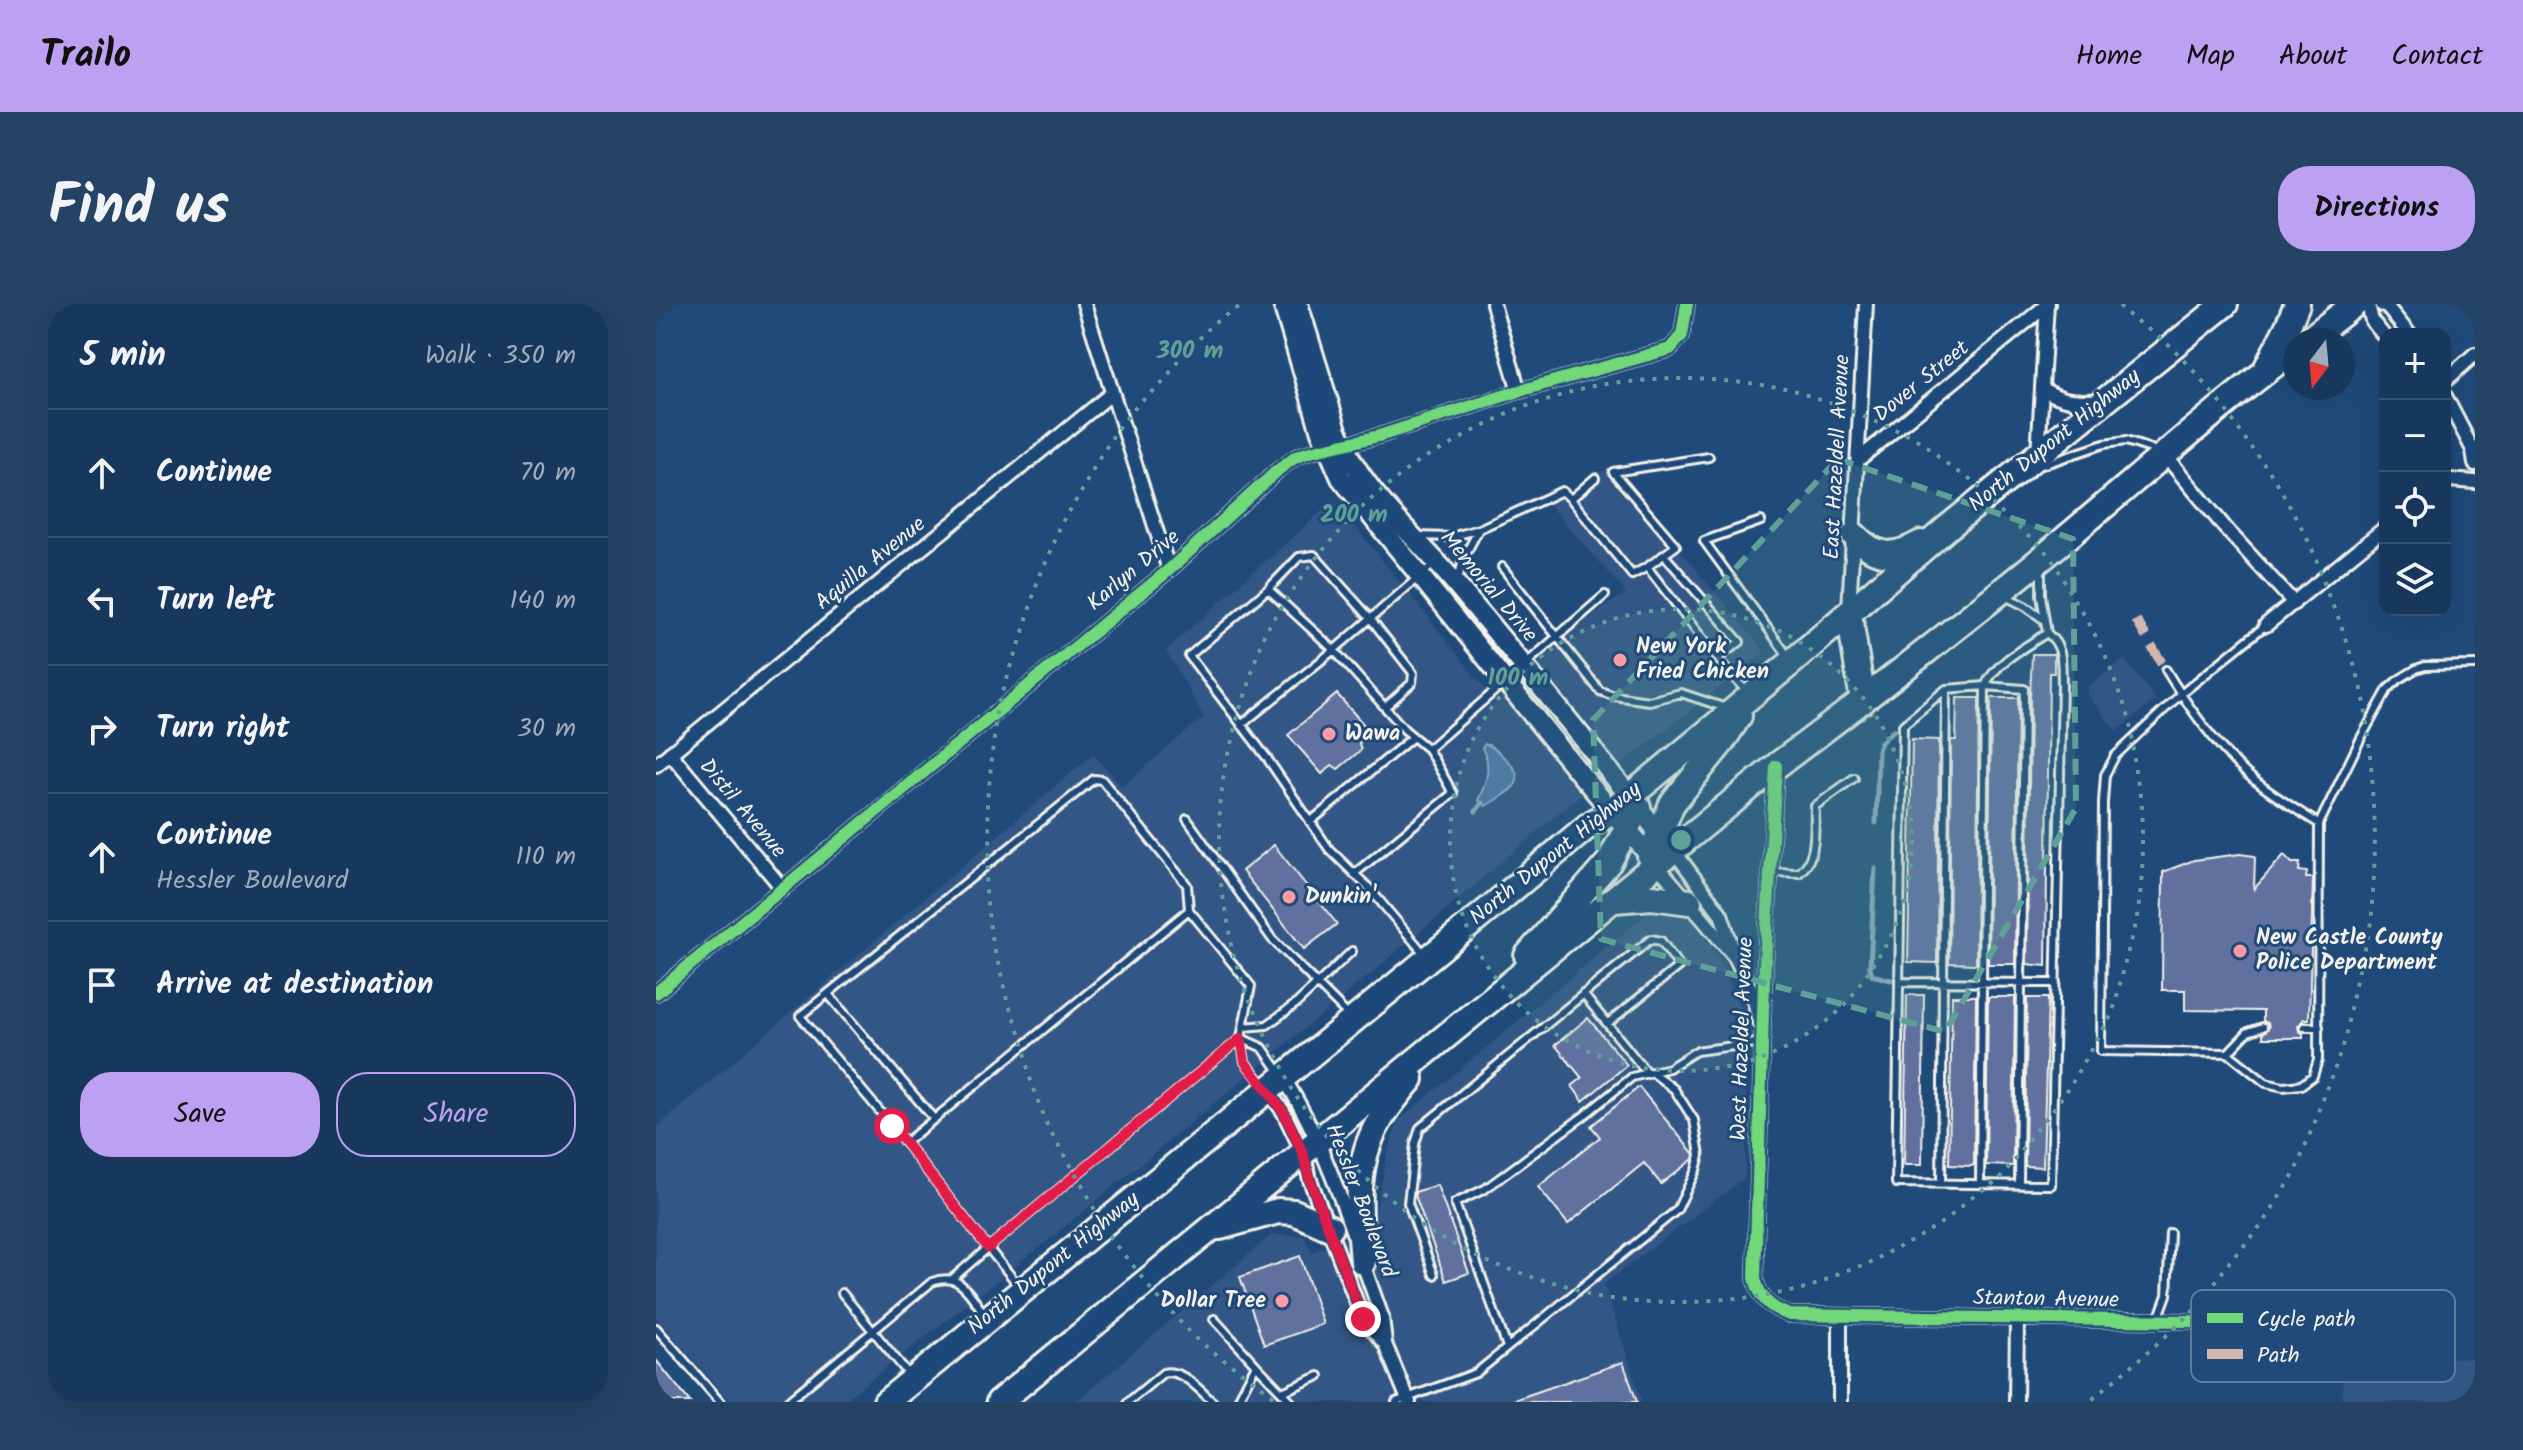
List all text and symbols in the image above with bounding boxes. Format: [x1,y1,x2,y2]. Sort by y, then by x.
text: Trailo [40,26,131,86]
text: Home [2076,34,2142,79]
text: Map [2186,34,2235,79]
text: About [2279,34,2347,79]
text: Contact [2391,34,2483,79]
text: Find us [48,163,229,253]
button: Directions [2278,166,2475,251]
north arrow [2283,328,2355,400]
map controls [2379,328,2451,616]
button: + [2379,328,2451,400]
text: 5 min [80,329,166,383]
text: 300 m [1156,332,1223,371]
street label: Dover Street [1866,332,1978,432]
text: Walk · 350 m [425,335,576,377]
street label: East Hazeldell Avenue [1815,354,1861,560]
street label: North Dupont Highway [1961,360,2149,522]
button: − [2379,400,2451,472]
text: Continue [156,449,272,497]
icon: ahead [80,451,124,495]
text: 70 m [520,452,576,494]
button: locate [2379,472,2451,544]
text: 200 m [1320,496,1388,535]
street label: Aquilla Avenue [808,508,934,620]
street label: Karlyn Drive [1080,521,1189,621]
street label: Memorial Drive [1430,523,1546,651]
button: layers [2379,544,2451,616]
text: Turn left [156,577,275,625]
icon: left [80,579,124,623]
text: 140 m [509,580,576,622]
place label: New York Fried Chicken [1636,630,1769,690]
marker: New York Fried Chicken [1611,651,1629,669]
text: 100 m [1488,659,1548,698]
text: Turn right [156,705,289,753]
icon: right [80,707,124,751]
text: 30 m [517,708,576,750]
place label: Wawa [1345,717,1400,752]
marker: Wawa [1320,725,1338,743]
street label: Distil Avenue [690,751,795,867]
street label: North Dupont Highway [1462,773,1650,935]
text: Continue [156,812,272,860]
centre of rings [1667,826,1695,854]
icon: ahead [80,835,124,879]
text: 110 m [516,836,576,878]
text: Hessler Boulevard [156,860,348,902]
place label: Dunkin' [1305,880,1377,915]
marker: Dunkin' [1280,888,1298,906]
place label: New Castle County Police Department [2256,921,2443,981]
street label: West Hazeldel Avenue [1722,937,1764,1141]
marker: New Castle County Police Department [2231,942,2249,960]
text: Arrive at destination [156,961,433,1009]
icon: arrive [80,963,124,1007]
button: Save [80,1072,320,1157]
button: Share [336,1072,576,1157]
route start [874,1108,910,1144]
street label: Hessler Boulevard [1315,1119,1406,1284]
street label: North Dupont Highway [960,1183,1148,1345]
street label: Stanton Avenue [1973,1281,2119,1319]
place label: Dollar Tree [1161,1284,1266,1319]
legend [2191,1290,2455,1382]
marker: Dollar Tree [1273,1292,1291,1310]
route end [1345,1301,1381,1337]
text: Cycle path [2257,1303,2356,1338]
text: Path [2257,1339,2300,1374]

